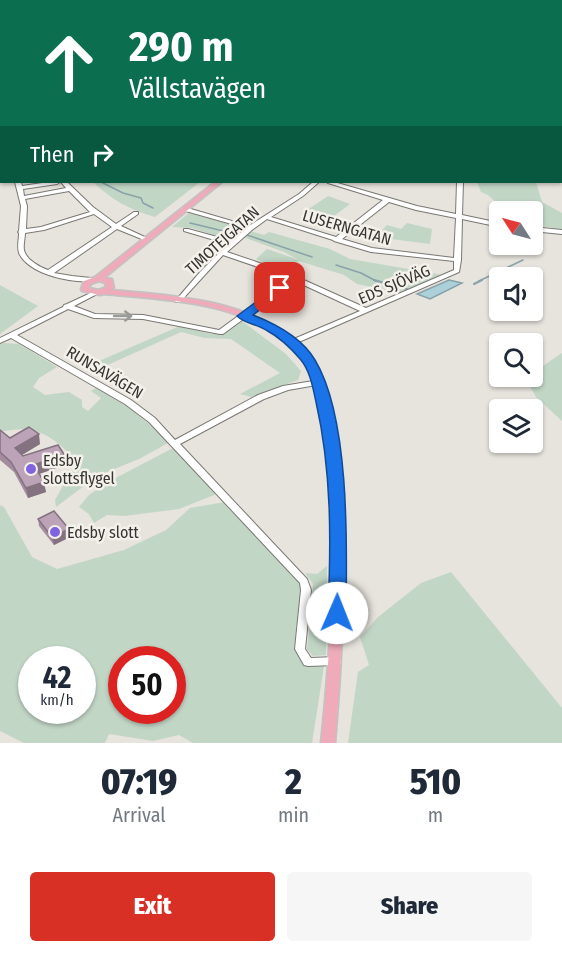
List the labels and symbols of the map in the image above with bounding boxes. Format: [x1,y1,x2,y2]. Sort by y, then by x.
north arrow [489,201,543,255]
street label: TIMOTEJGATAN [181,202,263,279]
street label: LUSERNGATAN [300,206,393,249]
street label: EDS SJÖVÄG [355,261,433,308]
pin [254,262,305,313]
one-way arrow [112,310,132,322]
street label: RUNSAVÄGEN [63,342,147,403]
place label: Edsby slottsflygel [43,451,115,488]
marker: Edsby slottsflygel [24,462,38,476]
place label: Edsby slott [67,523,140,542]
marker: Edsby slott [48,525,62,539]
position arrow [305,581,369,645]
speed limit sign: 50 [108,646,186,724]

